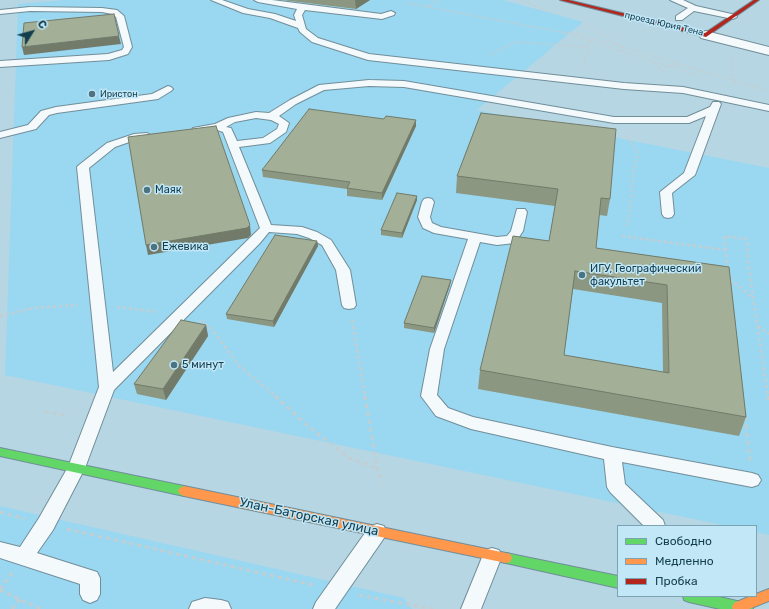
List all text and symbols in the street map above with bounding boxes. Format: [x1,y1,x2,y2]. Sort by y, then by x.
street label: проезд Юрия Тена [624,10,704,38]
north arrow [12,12,52,52]
text: С [34,17,49,31]
marker: Иристон [87,89,97,99]
place label: Иристон [100,89,138,99]
place label: Маяк [155,183,182,197]
marker: Маяк [142,185,152,195]
place label: Ежевика [162,240,208,254]
marker: Ежевика [149,242,159,252]
place label: ИГУ, Географический факультет [590,262,701,288]
marker: ИГУ, Географический факультет [577,270,587,280]
place label: 5 минут [182,358,224,372]
marker: 5 минут [169,360,179,370]
street label: Улан-Баторская улица [238,495,380,539]
legend [617,525,757,597]
text: Свободно [655,534,712,548]
text: Медленно [655,554,714,568]
text: Пробка [655,574,698,588]

